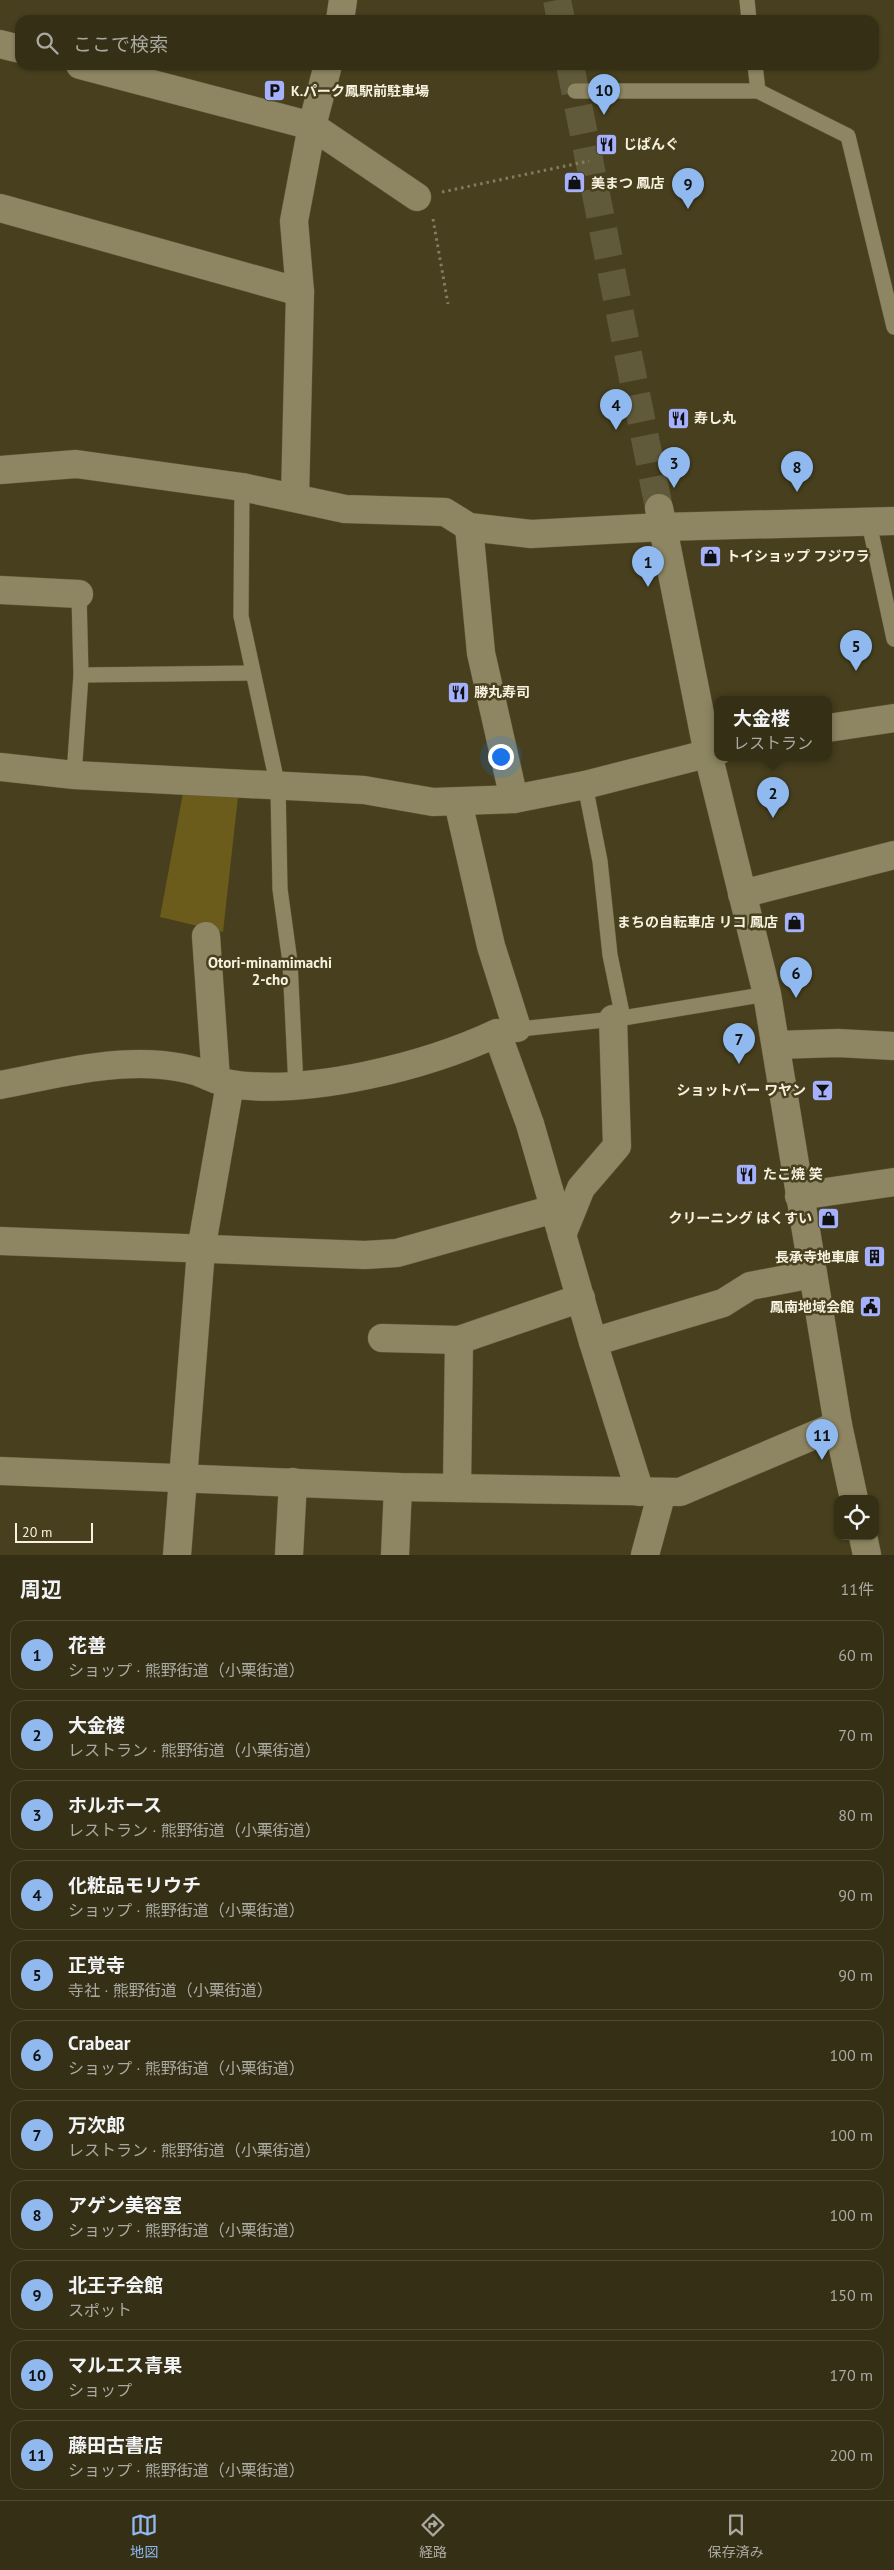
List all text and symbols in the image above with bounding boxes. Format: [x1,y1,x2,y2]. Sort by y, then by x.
search box [15,15,879,70]
icon: search [33,29,61,57]
text: ここで検索 [73,32,168,56]
pin: 10 [588,74,620,115]
parking icon: K.パーク鳳駅前駐車場 [263,79,287,103]
place label: K.パーク鳳駅前駐車場 [291,82,429,100]
restaurant icon: じぱんぐ [595,132,619,156]
place label: じぱんぐ [623,135,679,153]
pin: 9 [672,168,704,209]
shop icon: 美まつ 鳳店 [563,171,587,195]
place label: 美まつ 鳳店 [591,174,665,192]
pin: 4 [600,389,632,430]
restaurant icon: 寿し丸 [666,406,690,430]
place label: 寿し丸 [694,409,736,427]
pin: 3 [658,447,690,488]
pin: 8 [781,451,813,492]
shop icon: トイショップ フジワラ [698,544,722,568]
pin: 1 [632,546,664,587]
place label: トイショップ フジワラ [726,547,870,565]
pin: 5 [840,630,872,671]
restaurant icon: 勝丸寿司 [446,680,470,704]
place label: 勝丸寿司 [474,683,530,701]
popup [714,696,832,761]
text: 大金楼 [733,706,790,730]
text: レストラン [733,733,813,753]
your location [488,744,514,770]
pin: 2 [757,777,789,818]
shop icon: まちの自転車店 リコ 鳳店 [782,910,806,934]
place label: まちの自転車店 リコ 鳳店 [617,913,778,931]
district label: Otori-minamimachi 2-cho [208,953,332,989]
pin: 6 [780,957,812,998]
pin: 7 [723,1023,755,1064]
bar icon: ショットバー ワヤン [810,1078,834,1102]
place label: ショットバー ワヤン [676,1081,806,1099]
restaurant icon: たこ焼 笑 [735,1162,759,1186]
place label: たこ焼 笑 [763,1165,823,1183]
shop icon: クリーニング はくすい [816,1206,840,1230]
place label: クリーニング はくすい [668,1209,812,1227]
building icon: 長承寺地車庫 [863,1245,887,1269]
place label: 長承寺地車庫 [775,1248,859,1266]
public building icon: 鳳南地域会館 [858,1295,882,1319]
place label: 鳳南地域会館 [770,1298,854,1316]
pin: 11 [806,1419,838,1460]
map controls [834,1495,879,1540]
button: locate [834,1495,879,1540]
scale bar [15,1520,92,1543]
text: 20 m [22,1523,52,1541]
text: 周辺 [20,1576,62,1603]
text: 11件 [841,1579,874,1599]
text: 花善 [68,1633,106,1657]
text: 1 [32,1645,42,1665]
text: 60 m [838,1645,873,1665]
text: ショップ · 熊野街道（小栗街道） [68,1660,305,1680]
text: 大金楼 [68,1713,125,1737]
text: 2 [32,1725,42,1745]
text: 70 m [838,1725,873,1745]
text: レストラン · 熊野街道（小栗街道） [68,1740,321,1760]
text: ホルホース [68,1793,162,1817]
text: 3 [32,1805,42,1825]
text: 80 m [838,1805,873,1825]
text: レストラン · 熊野街道（小栗街道） [68,1820,321,1840]
text: 化粧品モリウチ [68,1873,201,1897]
text: 4 [32,1885,42,1905]
text: 90 m [838,1885,873,1905]
text: ショップ · 熊野街道（小栗街道） [68,1900,305,1920]
text: 正覚寺 [68,1953,125,1977]
text: 5 [32,1965,42,1985]
text: 90 m [838,1965,873,1985]
text: 寺社 · 熊野街道（小栗街道） [68,1980,273,2000]
text: Crabear [68,2031,130,2055]
text: 6 [32,2045,42,2065]
text: 100 m [830,2045,873,2065]
text: ショップ · 熊野街道（小栗街道） [68,2058,305,2078]
text: 万次郎 [68,2113,125,2137]
text: 7 [32,2125,42,2145]
text: 100 m [830,2125,873,2145]
text: レストラン · 熊野街道（小栗街道） [68,2140,321,2160]
text: アゲン美容室 [68,2193,182,2217]
text: 8 [32,2205,42,2225]
text: 100 m [830,2205,873,2225]
text: ショップ · 熊野街道（小栗街道） [68,2220,305,2240]
text: 北王子会館 [68,2273,163,2297]
text: 9 [32,2285,42,2305]
text: 150 m [830,2285,873,2305]
text: スポット [68,2300,132,2320]
text: マルエス青果 [68,2353,182,2377]
text: 10 [28,2365,46,2385]
text: 170 m [830,2365,873,2385]
text: ショップ [68,2380,132,2400]
text: 藤田古書店 [68,2433,163,2457]
text: 11 [28,2445,46,2465]
text: 200 m [830,2445,873,2465]
text: ショップ · 熊野街道（小栗街道） [68,2460,305,2480]
tab: 地図 [130,2511,158,2561]
tab: 経路 [419,2511,447,2561]
tab: 保存済み [708,2511,764,2561]

